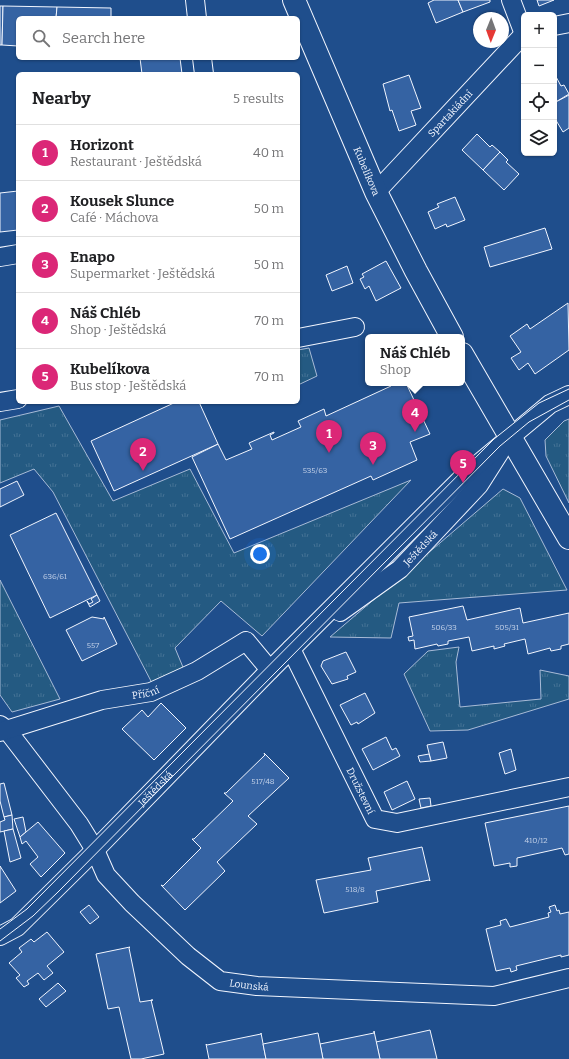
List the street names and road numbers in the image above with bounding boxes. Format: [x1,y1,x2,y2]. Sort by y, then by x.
street label: Spartakiádní [426,87,475,140]
street label: Kubelíkova [350,145,382,198]
street label: Ještědská [401,528,441,569]
street label: Příční [131,683,161,702]
street label: Družstevní [344,766,378,816]
street label: Ještědská [135,769,176,810]
street label: Lounská [229,977,269,994]

